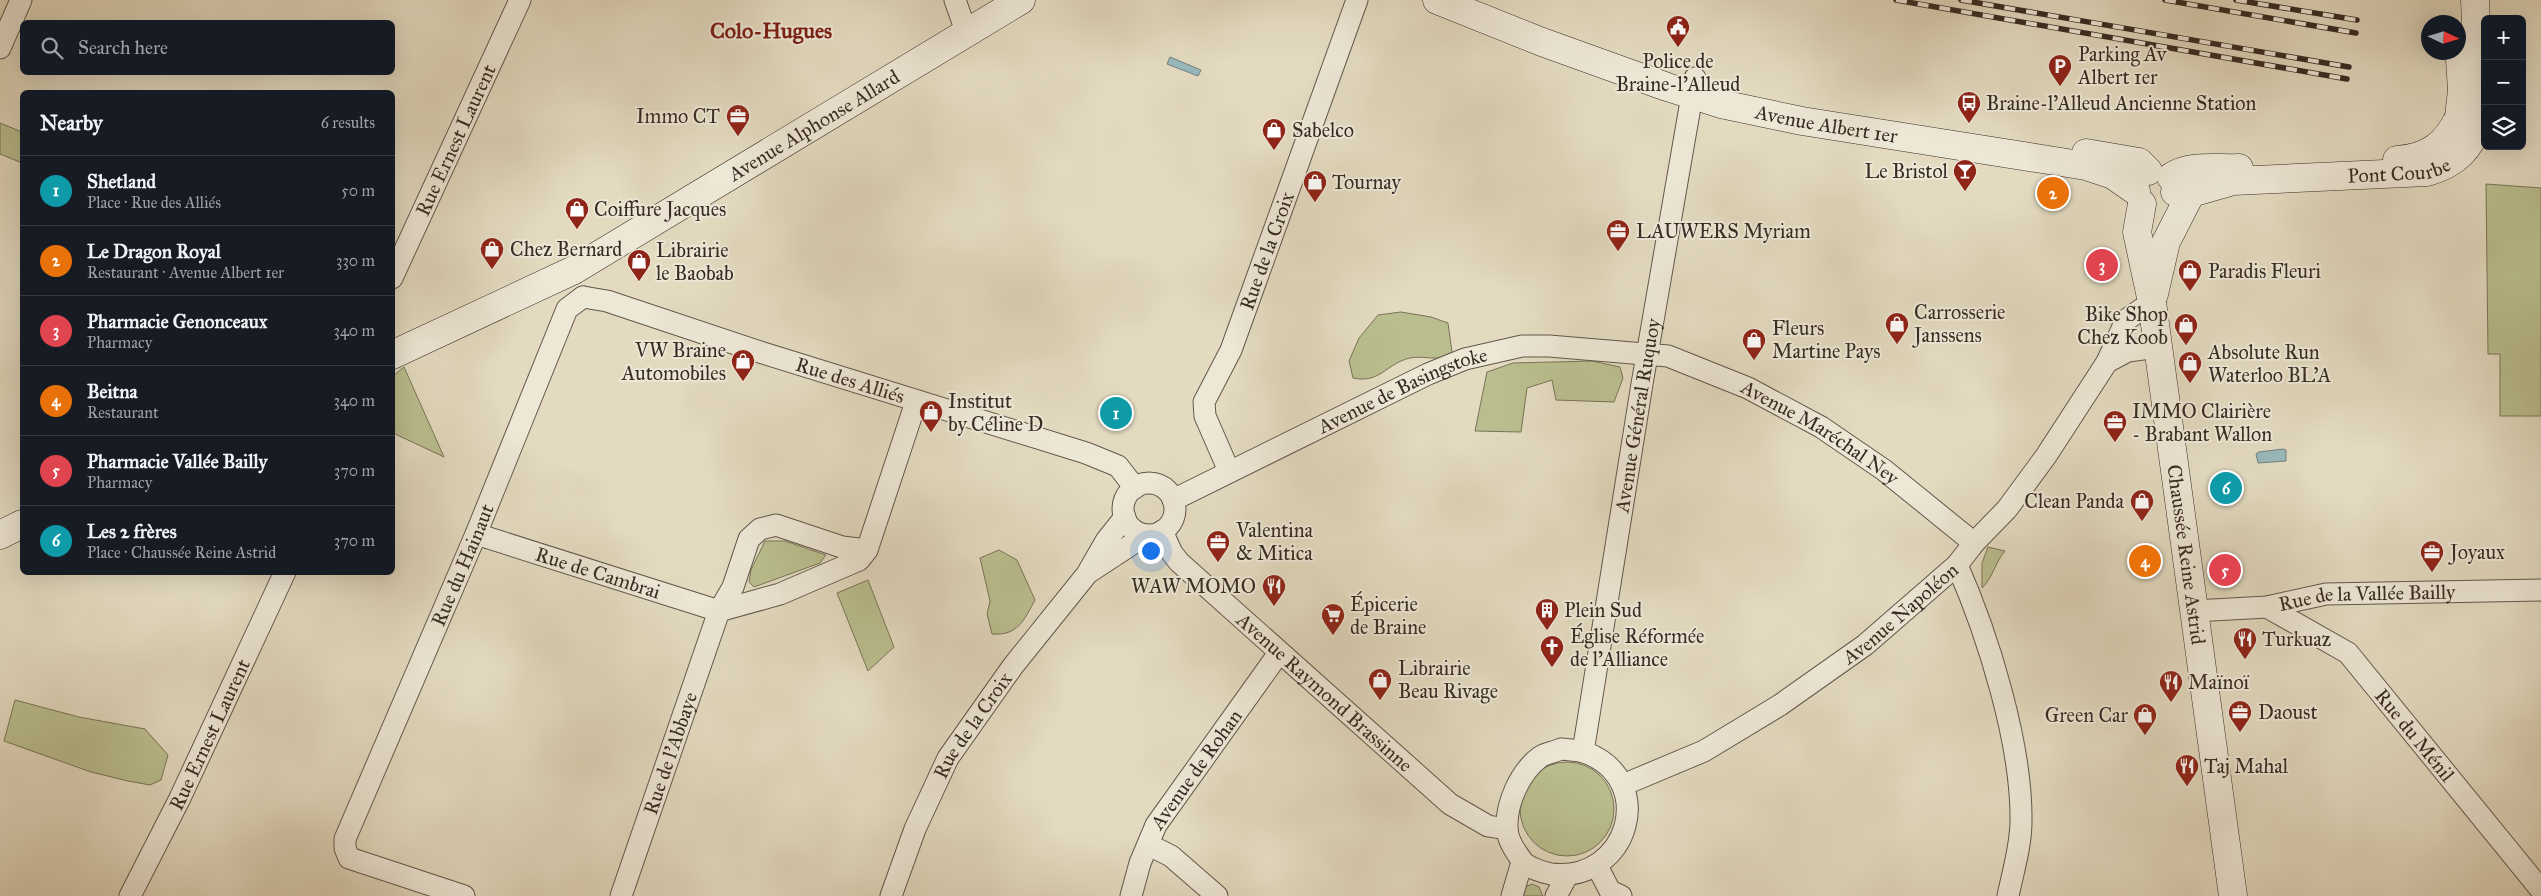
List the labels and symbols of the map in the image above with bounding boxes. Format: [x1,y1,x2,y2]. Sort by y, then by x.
public building icon: Police de Braine-l'Alleud [1665,14,1691,48]
north arrow [2421,15,2466,60]
district label: Colo-Hugues [710,17,832,44]
place label: Parking Av Albert 1er [2077,42,2168,89]
place label: Police de Braine-l'Alleud [1616,49,1740,96]
parking icon: Parking Av Albert 1er [2047,53,2073,87]
street label: Rue Ernest Laurent [410,60,501,220]
street label: Avenue Alphonse Allard [723,64,904,186]
bus stop icon: Braine-l'Alleud Ancienne Station [1956,90,1982,124]
place label: Braine-l'Alleud Ancienne Station [1986,91,2257,115]
street label: Avenue Albert 1er [1752,99,1900,148]
office icon: Immo CT [725,103,751,137]
place label: Immo CT [636,104,720,128]
shop icon: Sabelco [1261,117,1287,151]
place label: Sabelco [1292,118,1354,142]
street label: Pont Courbe [2347,152,2455,188]
bar icon: Le Bristol [1952,158,1978,192]
place label: Le Bristol [1865,159,1949,183]
shop icon: Tournay [1302,169,1328,203]
place label: Tournay [1332,170,1401,194]
pin: 2 [2037,174,2069,212]
street label: Rue de la Croix [1234,188,1299,313]
shop icon: Coiffure Jacques [564,196,590,230]
place label: Coiffure Jacques [594,197,726,222]
office icon: LAUWERS Myriam [1605,218,1631,252]
place label: LAUWERS Myriam [1636,219,1811,243]
shop icon: Chez Bernard [479,236,505,270]
place label: Chez Bernard [510,237,622,261]
place label: Librairie le Baobab [656,238,734,285]
pin: 3 [2086,246,2118,284]
shop icon: Librairie le Baobab [626,248,652,282]
shop icon: Paradis Fleuri [2177,258,2203,292]
place label: Paradis Fleuri [2208,259,2322,283]
place label: Carrosserie Janssens [1912,300,2005,348]
place label: Bike Shop Chez Koob [2077,302,2168,349]
shop icon: Carrosserie Janssens [1884,311,1910,345]
shop icon: Bike Shop Chez Koob [2173,312,2199,346]
street label: Avenue Général Ruquoy [1609,316,1665,515]
place label: Fleurs Martine Pays [1772,316,1881,363]
shop icon: Fleurs Martine Pays [1741,327,1767,361]
place label: VW Braine Automobiles [621,338,726,385]
place label: Absolute Run Waterloo BL'A [2207,340,2332,387]
street label: Avenue de Basingstoke [1313,342,1490,439]
shop icon: VW Braine Automobiles [730,348,756,382]
shop icon: Absolute Run Waterloo BL'A [2177,350,2203,384]
street label: Rue des Alliés [793,352,907,408]
street label: Avenue Maréchal Ney [1736,374,1905,490]
place label: Institut by Céline D [948,389,1043,436]
pin: 1 [1100,394,1132,432]
shop icon: Institut by Céline D [918,399,944,433]
place label: IMMO Clairière - Brabant Wallon [2132,399,2272,446]
office icon: IMMO Clairière - Brabant Wallon [2102,409,2128,443]
street label: Chaussée Reine Astrid [2162,463,2211,646]
pin: 6 [2210,469,2242,507]
shop icon: Clean Panda [2129,488,2155,522]
place label: Clean Panda [2024,489,2125,513]
street label: Rue du Hainaut [426,500,499,630]
place label: Valentina & Mitica [1235,518,1314,565]
office icon: Valentina & Mitica [1205,529,1231,563]
your location [1138,538,1164,564]
office icon: Joyaux [2419,539,2445,573]
place label: Joyaux [2448,540,2505,565]
street label: Rue de Cambrai [533,542,664,604]
pin: 4 [2129,542,2161,580]
pin: 5 [2209,551,2241,589]
street label: Avenue Napoléon [1837,557,1963,670]
restaurant icon: WAW MOMO [1261,573,1287,607]
place label: WAW MOMO [1131,574,1256,598]
street label: Rue de la Vallée Bailly [2276,580,2456,616]
place label: Épicerie de Braine [1350,590,1426,639]
building icon: Plein Sud [1534,597,1560,631]
place label: Plein Sud [1564,598,1642,622]
supermarket icon: Épicerie de Braine [1320,602,1346,636]
street label: Avenue Raymond Brassinne [1231,607,1418,777]
place label: Église Réformée de l'Alliance [1570,622,1704,671]
restaurant icon: Turkuaz [2232,626,2258,660]
place label: Turkuaz [2262,627,2331,651]
church icon: Église Réformée de l'Alliance [1539,634,1565,668]
street label: Rue Ernest Laurent [164,655,255,814]
place label: Librairie Beau Rivage [1398,656,1498,704]
street label: Rue de la Croix [928,667,1017,782]
shop icon: Librairie Beau Rivage [1367,667,1393,701]
restaurant icon: Maïnoï [2158,669,2184,703]
place label: Maïnoï [2188,670,2250,694]
street label: Rue du Ménil [2370,684,2460,787]
street label: Rue de l'Abbaye [638,689,702,818]
office icon: Daoust [2227,699,2253,733]
place label: Daoust [2258,700,2318,724]
shop icon: Green Car [2132,702,2158,736]
place label: Green Car [2045,703,2128,727]
street label: Avenue de Rohan [1144,705,1247,835]
restaurant icon: Taj Mahal [2174,753,2200,787]
place label: Taj Mahal [2204,754,2289,778]

